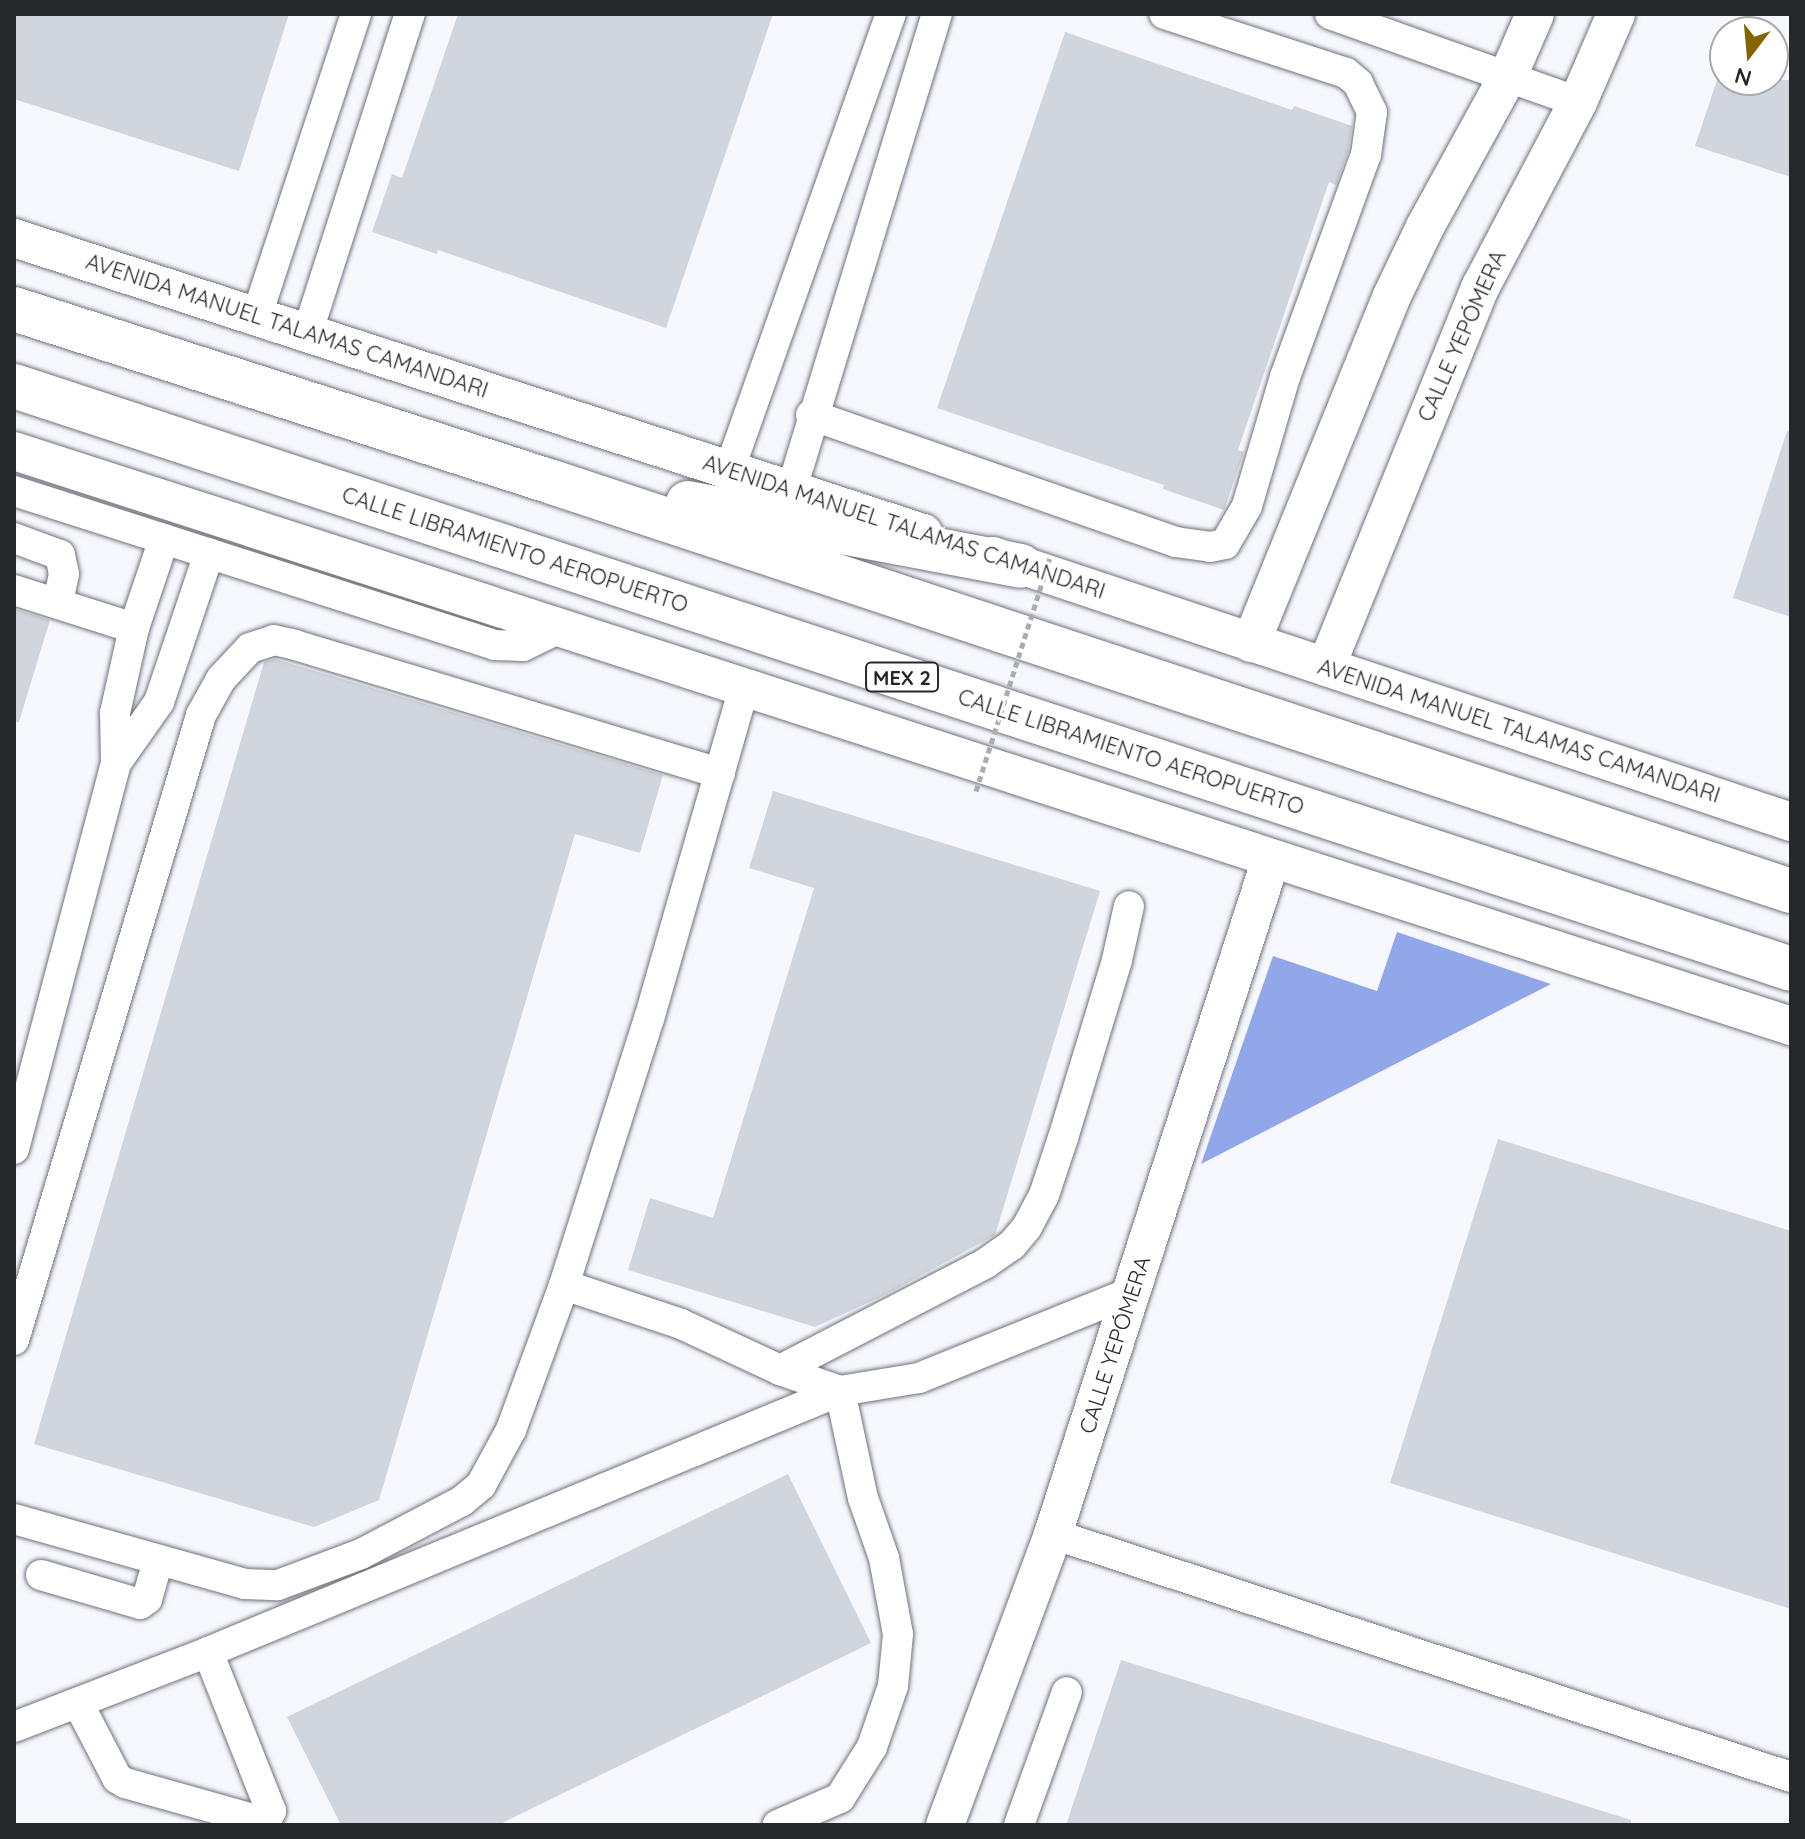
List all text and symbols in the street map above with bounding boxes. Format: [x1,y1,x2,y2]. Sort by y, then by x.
north arrow [1709,16,1789,96]
text: N [1731,61,1755,93]
street label: CALLE YEPÓMERA [1412,246,1512,426]
street label: AVENIDA MANUEL TALAMAS CAMANDARI [82,248,492,404]
street label: AVENIDA MANUEL TALAMAS CAMANDARI [699,449,1109,605]
street label: CALLE LIBRAMIENTO AEROPUERTO [339,481,691,619]
street label: AVENIDA MANUEL TALAMAS CAMANDARI [1314,653,1724,809]
road number: MEX 2 [864,661,940,693]
street label: CALLE LIBRAMIENTO AEROPUERTO [955,683,1307,821]
street label: CALLE YEPÓMERA [1074,1253,1156,1437]

